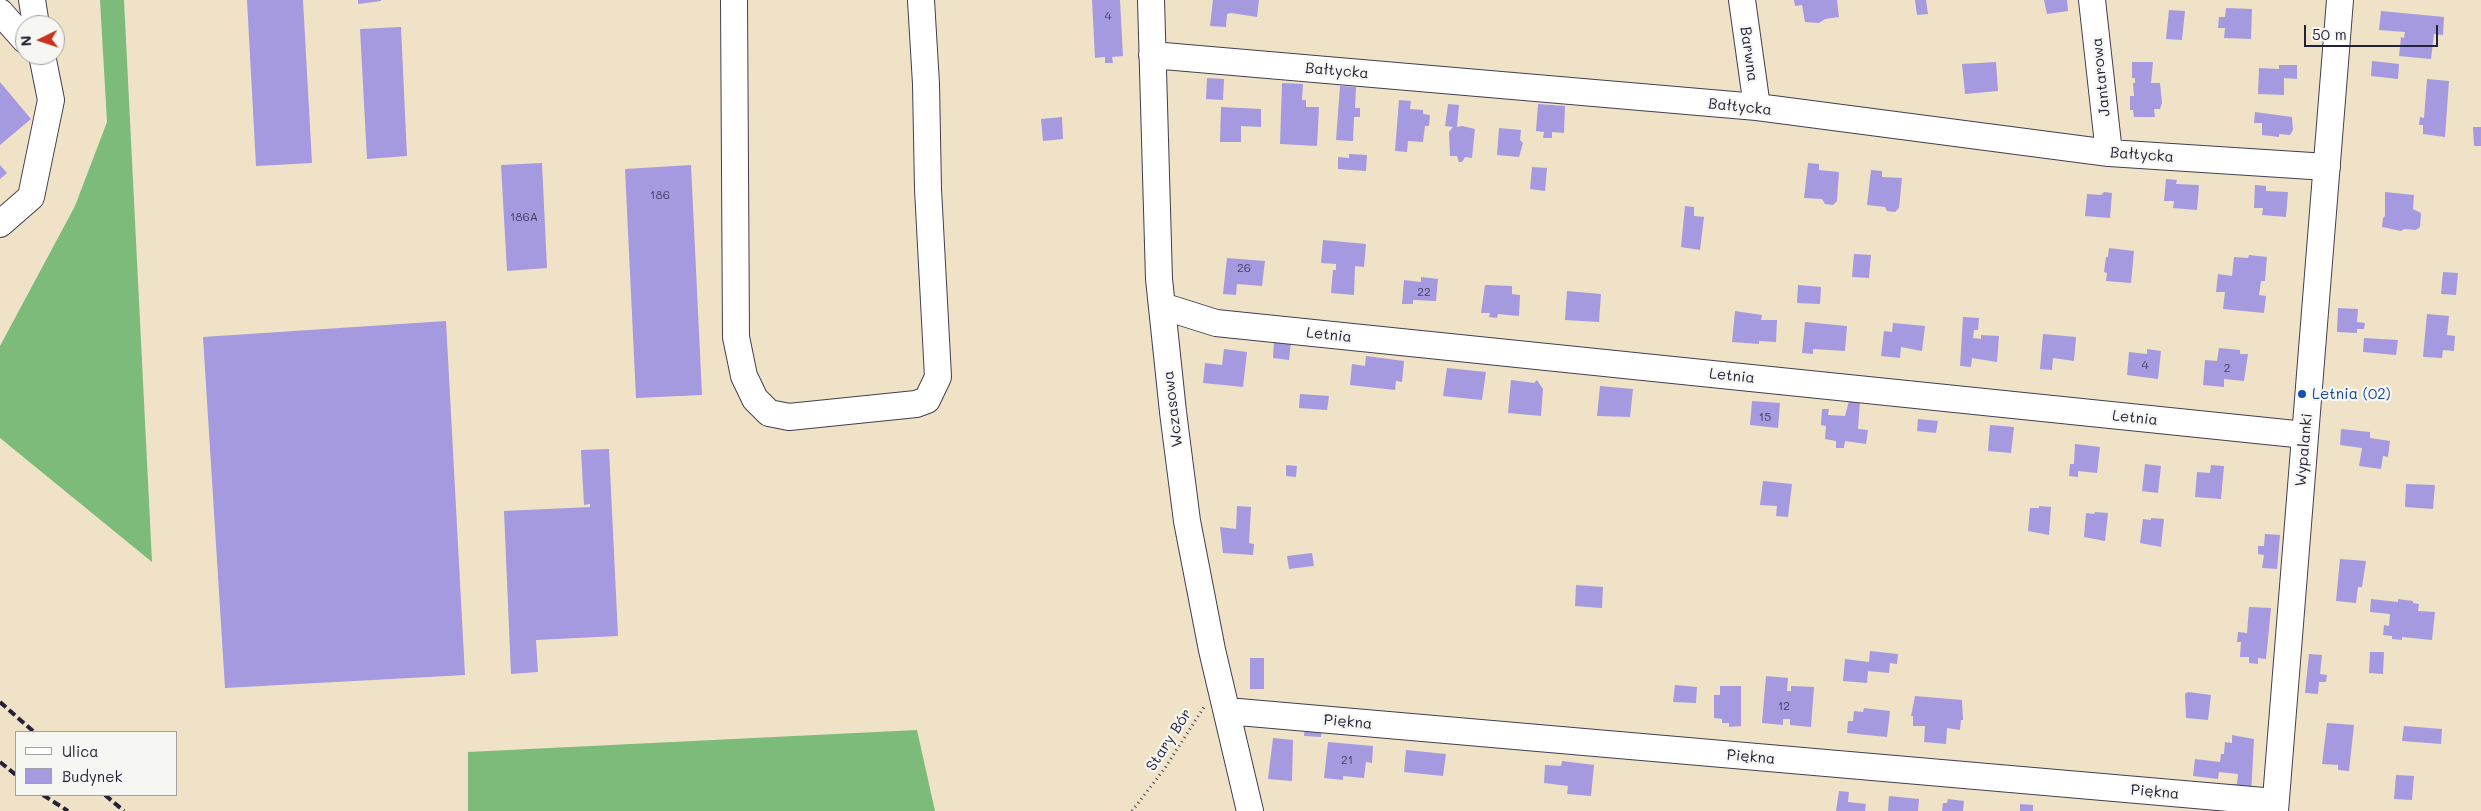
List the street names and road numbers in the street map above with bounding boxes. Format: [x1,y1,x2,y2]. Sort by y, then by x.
street label: Barwna [1736,25,1762,83]
street label: Jantarowa [2088,37,2114,117]
street label: Bałtycka [1304,59,1370,83]
street label: Bałtycka [1707,95,1773,119]
street label: Bałtycka [2110,144,2174,166]
street label: Letnia [1305,324,1353,346]
street label: Letnia [1708,365,1756,387]
street label: Wczasowa [1159,370,1187,448]
street label: Letnia [2111,407,2159,429]
street label: Wypalanki [2292,413,2316,487]
street label: Stary Bór [1142,706,1196,774]
street label: Piękna [1323,711,1373,733]
street label: Piękna [1726,746,1776,768]
street label: Piękna [2130,781,2180,803]

